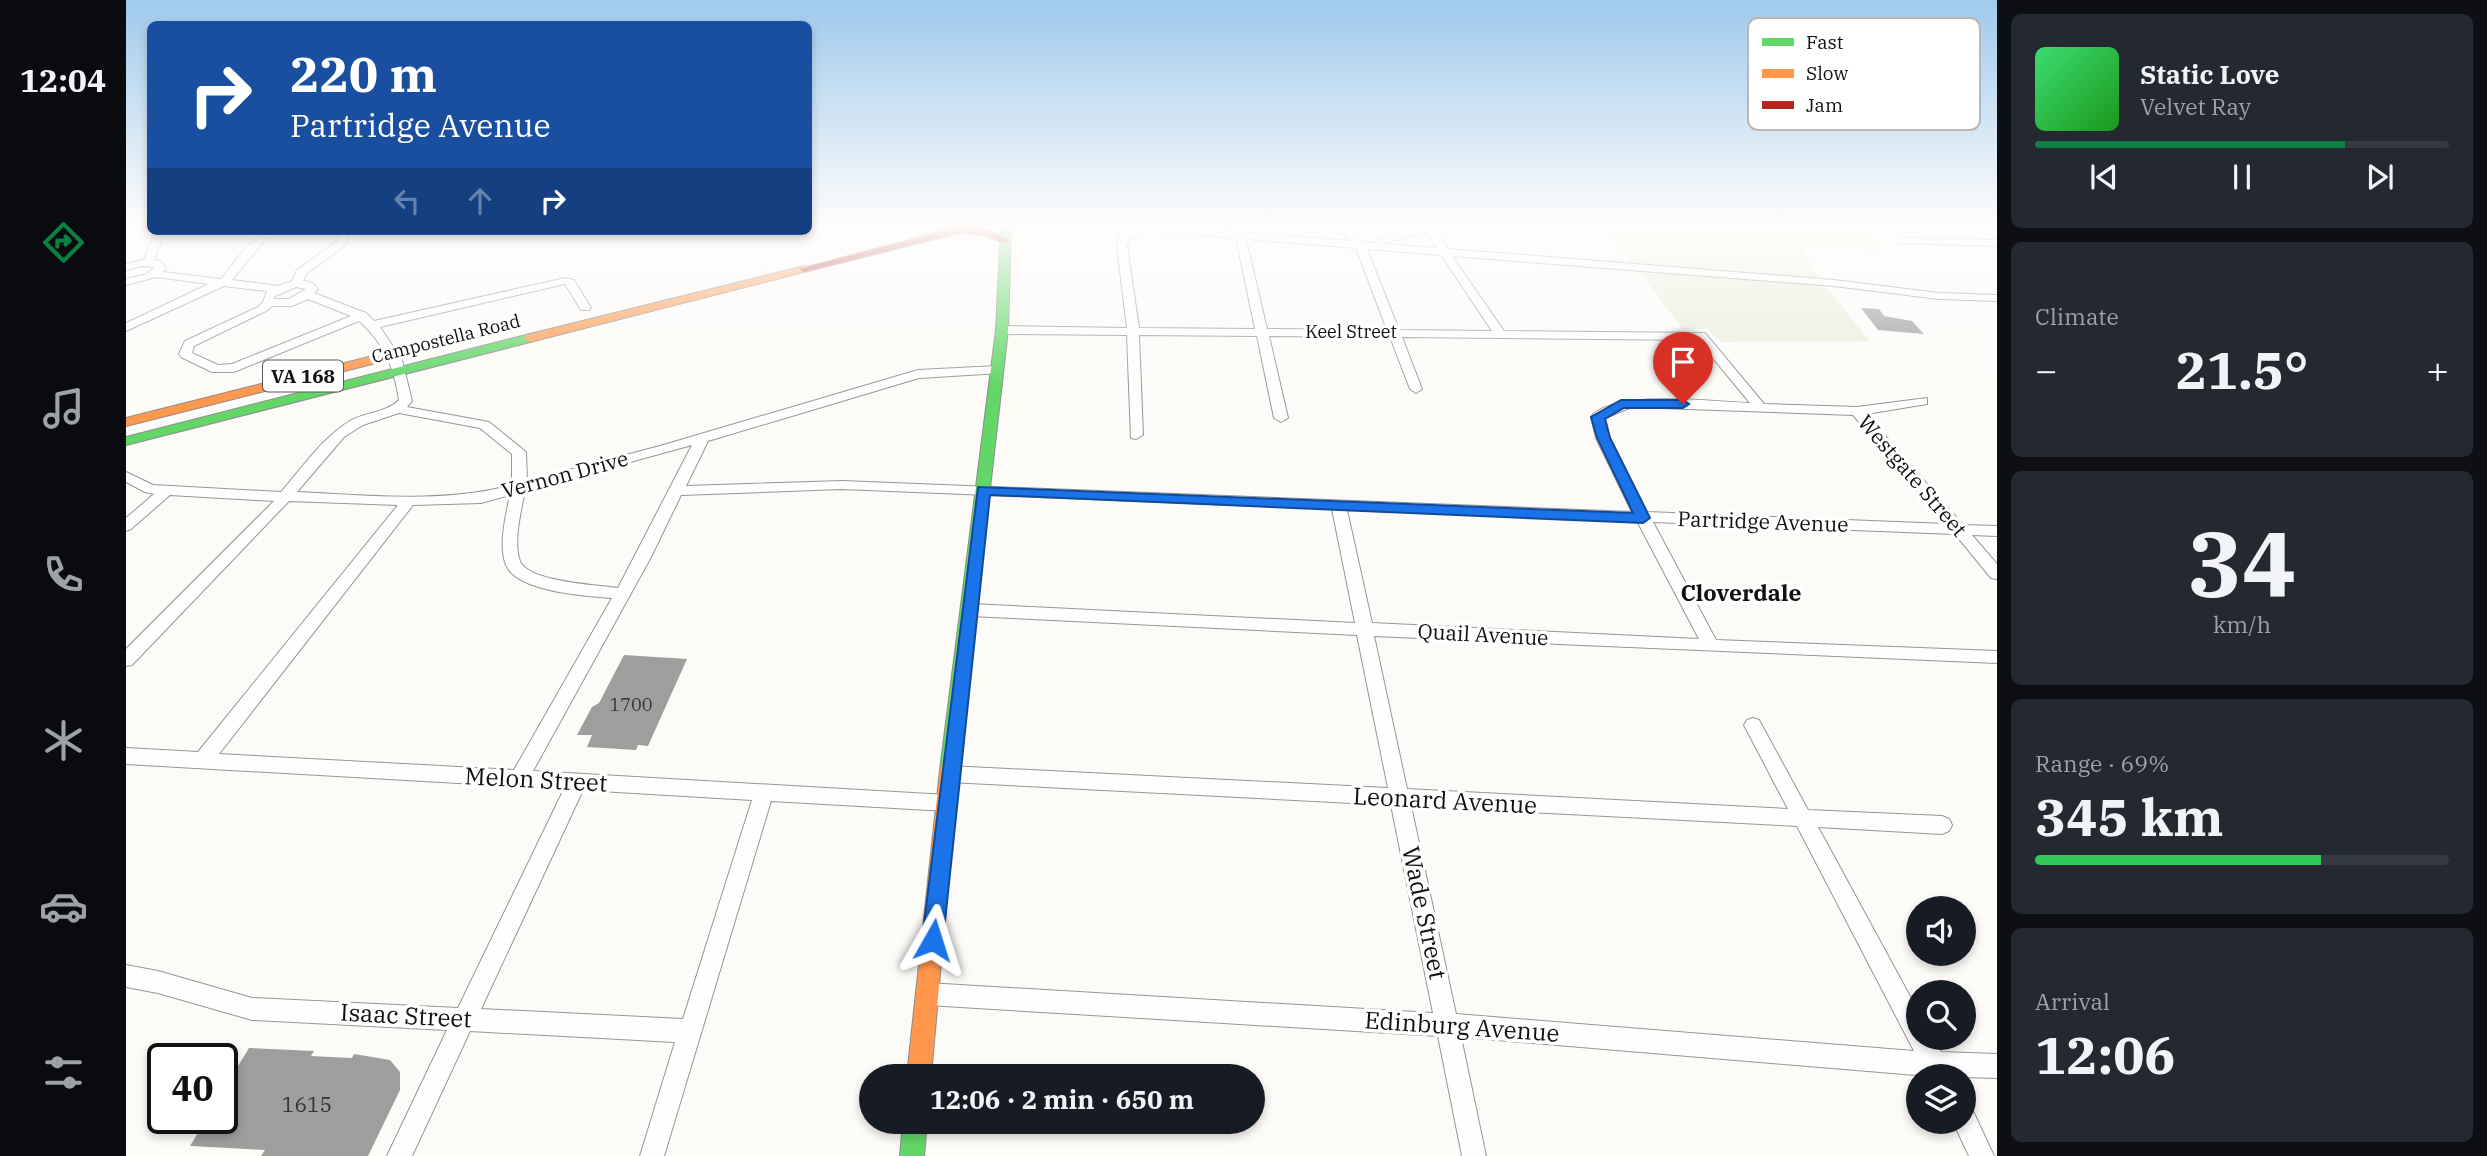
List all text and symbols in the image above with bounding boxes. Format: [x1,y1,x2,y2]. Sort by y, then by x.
legend [1748,18,1980,130]
text: Fast [1806,30,1844,54]
text: 220 m [290,42,437,105]
icon: right [175,49,266,140]
text: Static Love [2140,57,2279,91]
text: 12:04 [20,59,106,101]
text: Slow [1806,61,1848,85]
text: Velvet Ray [2140,91,2251,121]
text: Jam [1806,93,1843,117]
text: Partridge Avenue [290,104,551,146]
icon: previous [2085,158,2123,196]
icon: pause [2223,158,2261,196]
icon: next [2361,158,2399,196]
icon: left [388,182,426,220]
icon: ahead [461,182,499,220]
icon: right [534,182,572,220]
icon: directions [39,218,88,267]
text: Climate [2035,301,2119,331]
street label: Campostella Road [369,309,523,368]
street label: Keel Street [1305,320,1397,343]
pin [1653,332,1713,404]
text: 21.5° [2176,336,2308,403]
icon: arrive [1664,343,1702,381]
text: − [2035,345,2058,394]
text: + [2426,345,2449,394]
road number: VA 168 [263,360,343,392]
icon: music [39,384,88,433]
street label: Westgate Street [1852,408,1974,542]
street label: Vernon Drive [498,444,631,504]
street label: Partridge Avenue [1677,504,1849,538]
text: 34 [2187,504,2297,622]
icon: phone [39,550,88,599]
district label: Cloverdale [1680,577,1802,607]
text: km/h [2213,609,2271,639]
street label: Quail Avenue [1417,617,1549,651]
house number: 1700 [609,693,653,716]
icon: climate [39,716,88,765]
text: Range · 69% [2035,748,2169,778]
street label: Melon Street [464,759,608,799]
street label: Leonard Avenue [1352,779,1538,821]
text: 345 km [2035,783,2224,850]
street label: Wade Street [1395,843,1455,982]
icon: car [39,882,88,931]
map controls [1906,896,1976,1134]
button: sound [1906,896,1976,966]
position arrow [896,903,970,977]
button: search [1906,980,1976,1050]
text: Arrival [2035,986,2110,1016]
street label: Isaac Street [340,996,473,1034]
street label: Edinburg Avenue [1363,1003,1561,1049]
text: 12:06 [2035,1021,2176,1088]
speed limit sign: 40 [147,1043,238,1134]
icon: filters [39,1048,88,1097]
button: layers [1906,1064,1976,1134]
text: 12:06 · 2 min · 650 m [930,1082,1194,1116]
house number: 1615 [282,1090,332,1118]

